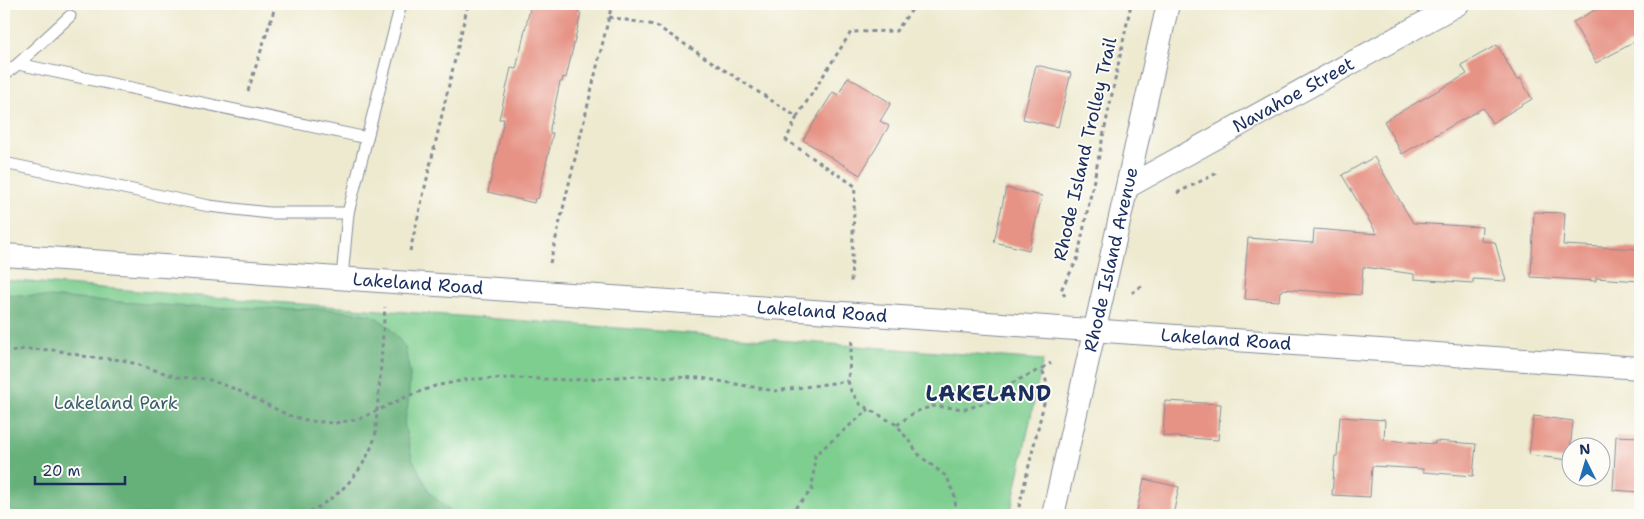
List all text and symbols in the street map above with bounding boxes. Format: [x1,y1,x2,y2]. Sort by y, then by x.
street label: Rhode Island Trolley Trail [1048,34,1123,263]
street label: Navahoe Street [1228,52,1359,138]
street label: Rhode Island Avenue [1078,165,1144,354]
street label: Lakeland Road [352,267,484,300]
street label: Lakeland Road [756,295,888,328]
street label: Lakeland Road [1160,323,1292,356]
district label: LAKELAND [926,379,1052,408]
park label: Lakeland Park [54,391,178,415]
north arrow [1562,436,1612,486]
text: N [1579,440,1591,458]
scale bar [35,454,125,486]
text: 20 m [42,461,81,481]

